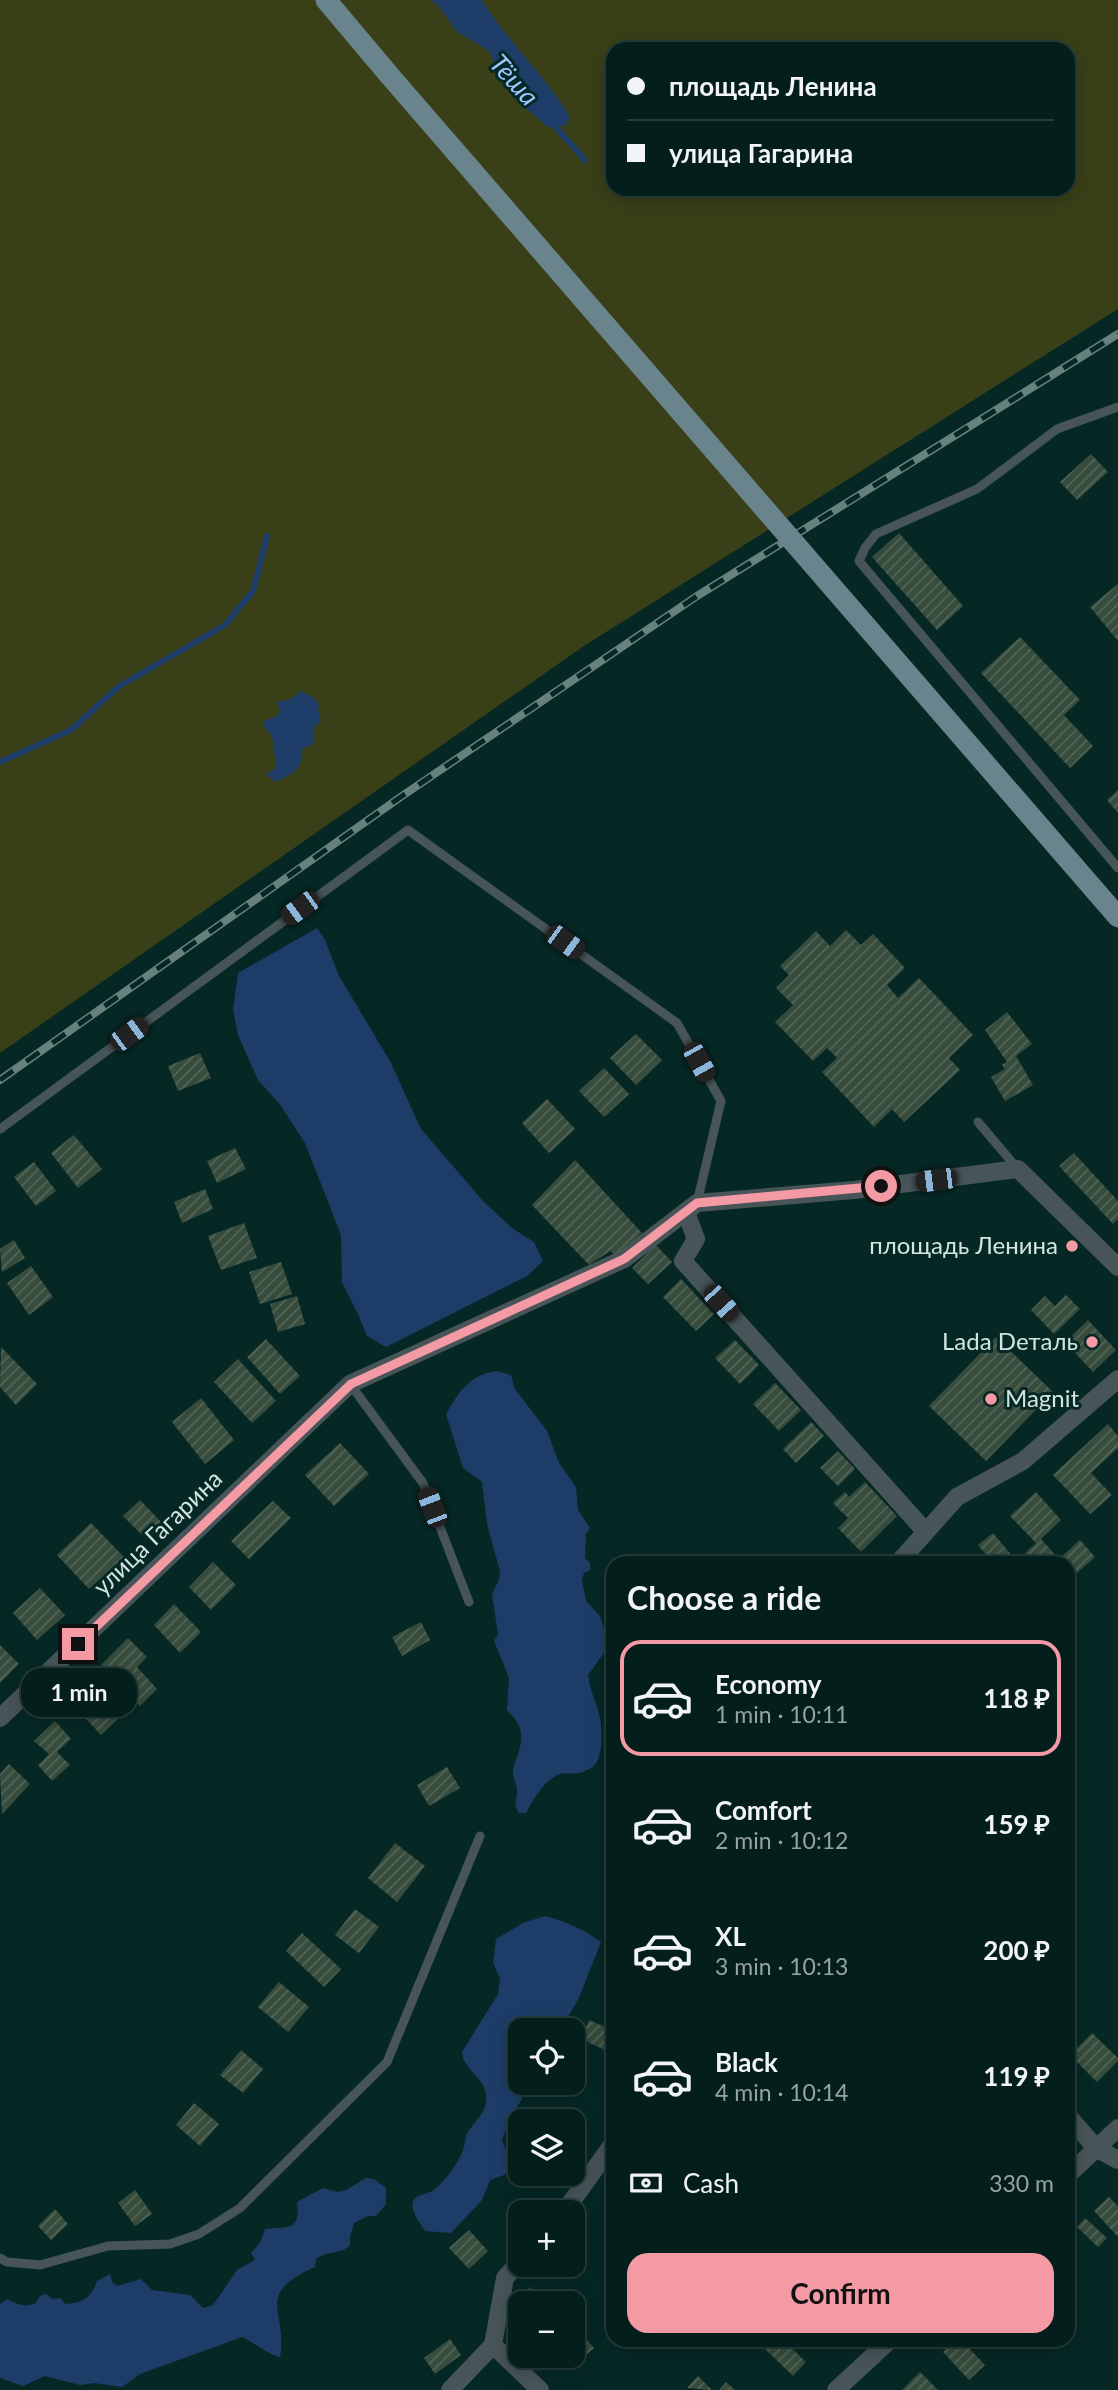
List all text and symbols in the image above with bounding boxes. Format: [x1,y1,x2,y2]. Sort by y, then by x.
water label: Тёша [483,47,546,112]
text: площадь Ленина [669,70,877,102]
text: улица Гагарина [669,137,853,169]
car [277,887,324,929]
car [542,921,589,963]
car [106,1013,153,1055]
car [680,1039,719,1085]
car [914,1167,959,1193]
route start [865,1170,897,1202]
place label: площадь Ленина [869,1230,1058,1259]
marker: площадь Ленина [1064,1238,1080,1254]
car [700,1280,743,1326]
place label: Lada Dеталь [942,1326,1078,1355]
marker: Lada Dеталь [1084,1334,1100,1350]
place label: Magnit [1005,1383,1079,1412]
marker: Magnit [983,1391,999,1407]
street label: улица Гагарина [87,1463,227,1600]
car [415,1484,450,1530]
text: Choose a ride [627,1578,821,1617]
route end [62,1628,94,1660]
icon: car [631,1667,694,1730]
callout: 1 min [20,1668,136,1718]
text: Economy [715,1668,821,1700]
text: 1 min [50,1678,108,1706]
text: 118 ₽ [983,1682,1050,1714]
text: 1 min · 10:11 [715,1700,848,1728]
icon: car [631,1793,694,1856]
text: Comfort [715,1794,812,1826]
text: 159 ₽ [983,1808,1050,1840]
text: 2 min · 10:12 [715,1826,848,1854]
icon: car [631,1919,694,1982]
text: XL [715,1920,746,1952]
text: 200 ₽ [983,1934,1050,1966]
text: 3 min · 10:13 [715,1952,848,1980]
map controls [508,2018,585,2368]
button: locate [508,2018,585,2095]
icon: car [631,2045,694,2108]
text: Black [715,2046,778,2078]
text: 119 ₽ [983,2060,1050,2092]
text: 4 min · 10:14 [715,2078,848,2106]
button: layers [508,2109,585,2186]
icon: cash [627,2164,665,2202]
text: Cash [683,2167,739,2199]
text: 330 m [989,2169,1054,2197]
button: + [508,2200,585,2277]
button: Confirm [627,2253,1054,2333]
button: − [508,2291,585,2368]

